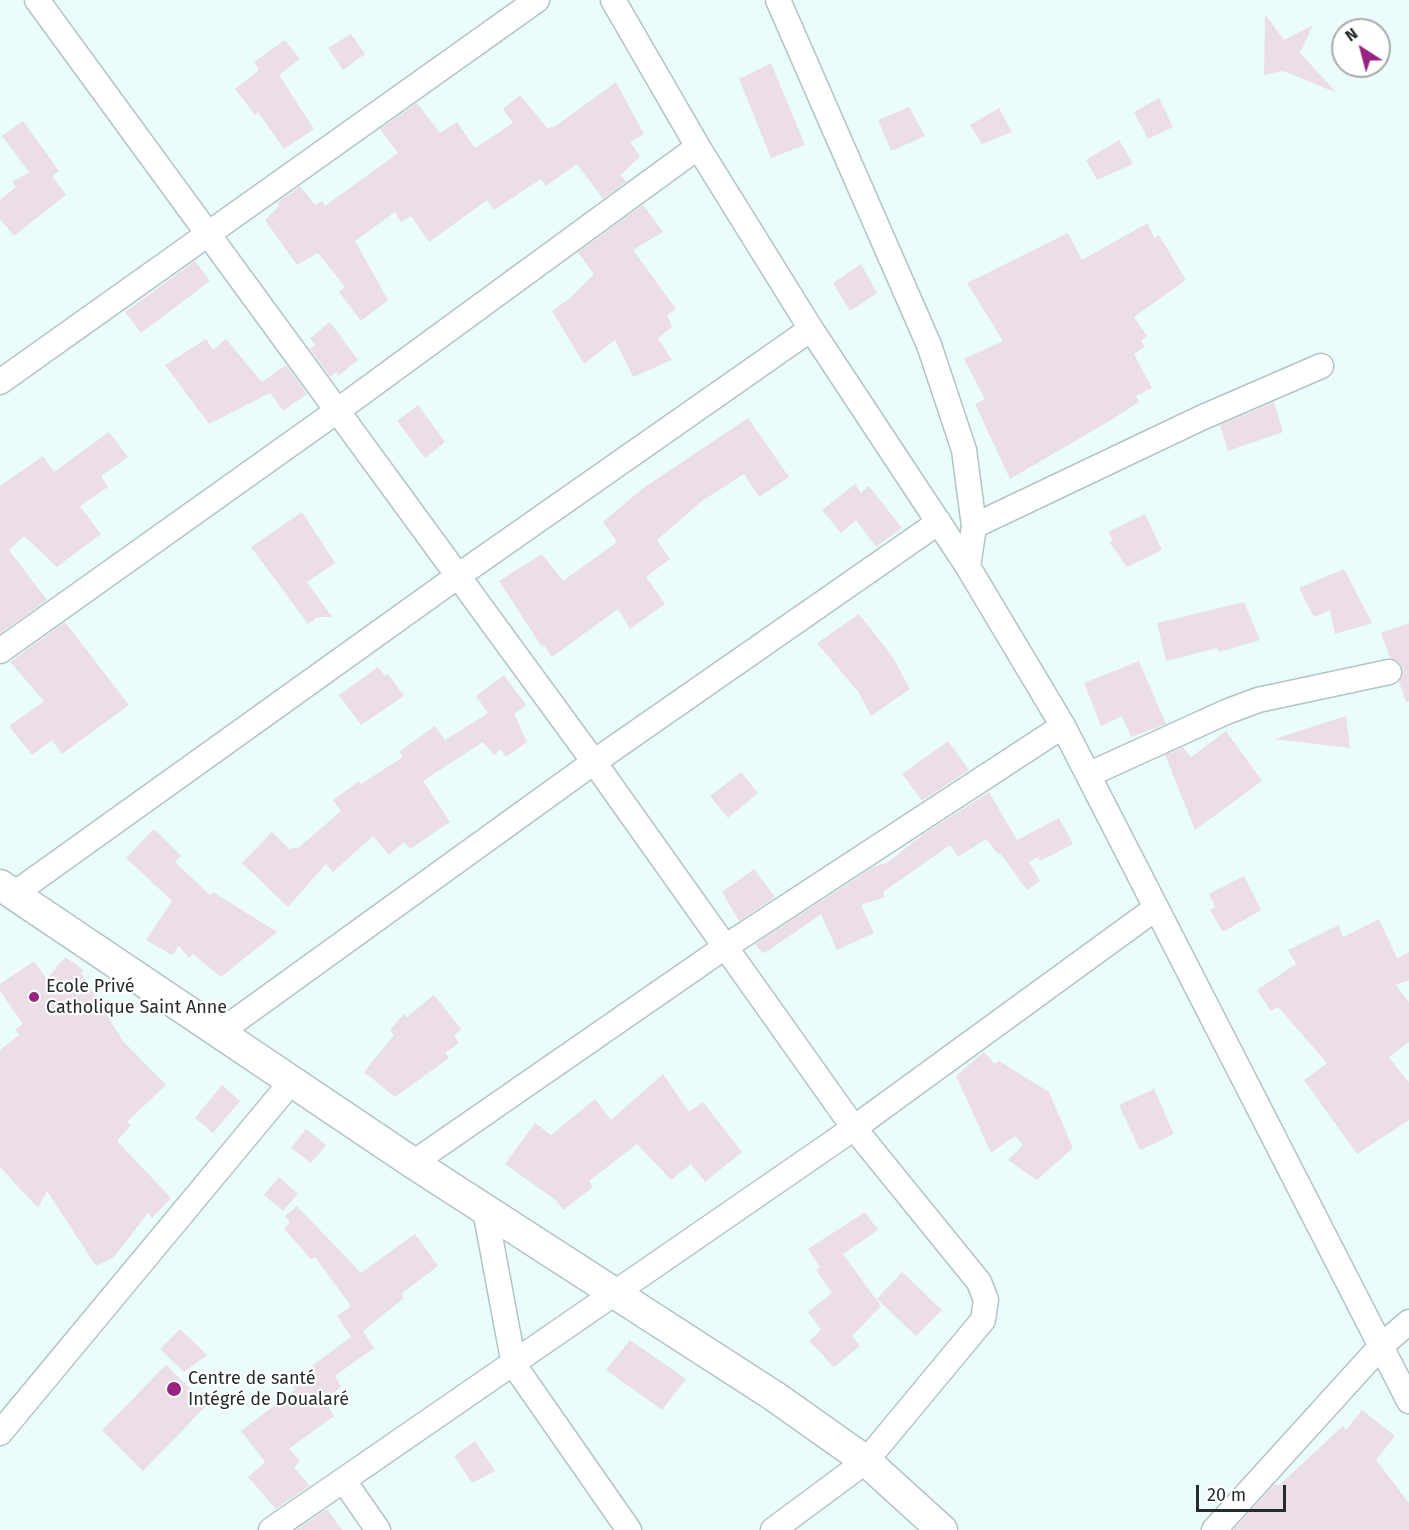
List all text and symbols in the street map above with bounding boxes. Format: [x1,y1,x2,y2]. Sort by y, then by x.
north arrow [1331,18,1391,78]
text: N [1341,24,1361,45]
place label: Ecole Privé Catholique Saint Anne [46,976,227,1018]
marker: Ecole Privé Catholique Saint Anne [27,990,41,1004]
place label: Centre de santé Intégré de Doualaré [188,1368,349,1410]
marker: Centre de santé Intégré de Doualaré [165,1380,183,1398]
scale bar [1199,1473,1289,1511]
text: 20 m [1207,1484,1246,1506]

